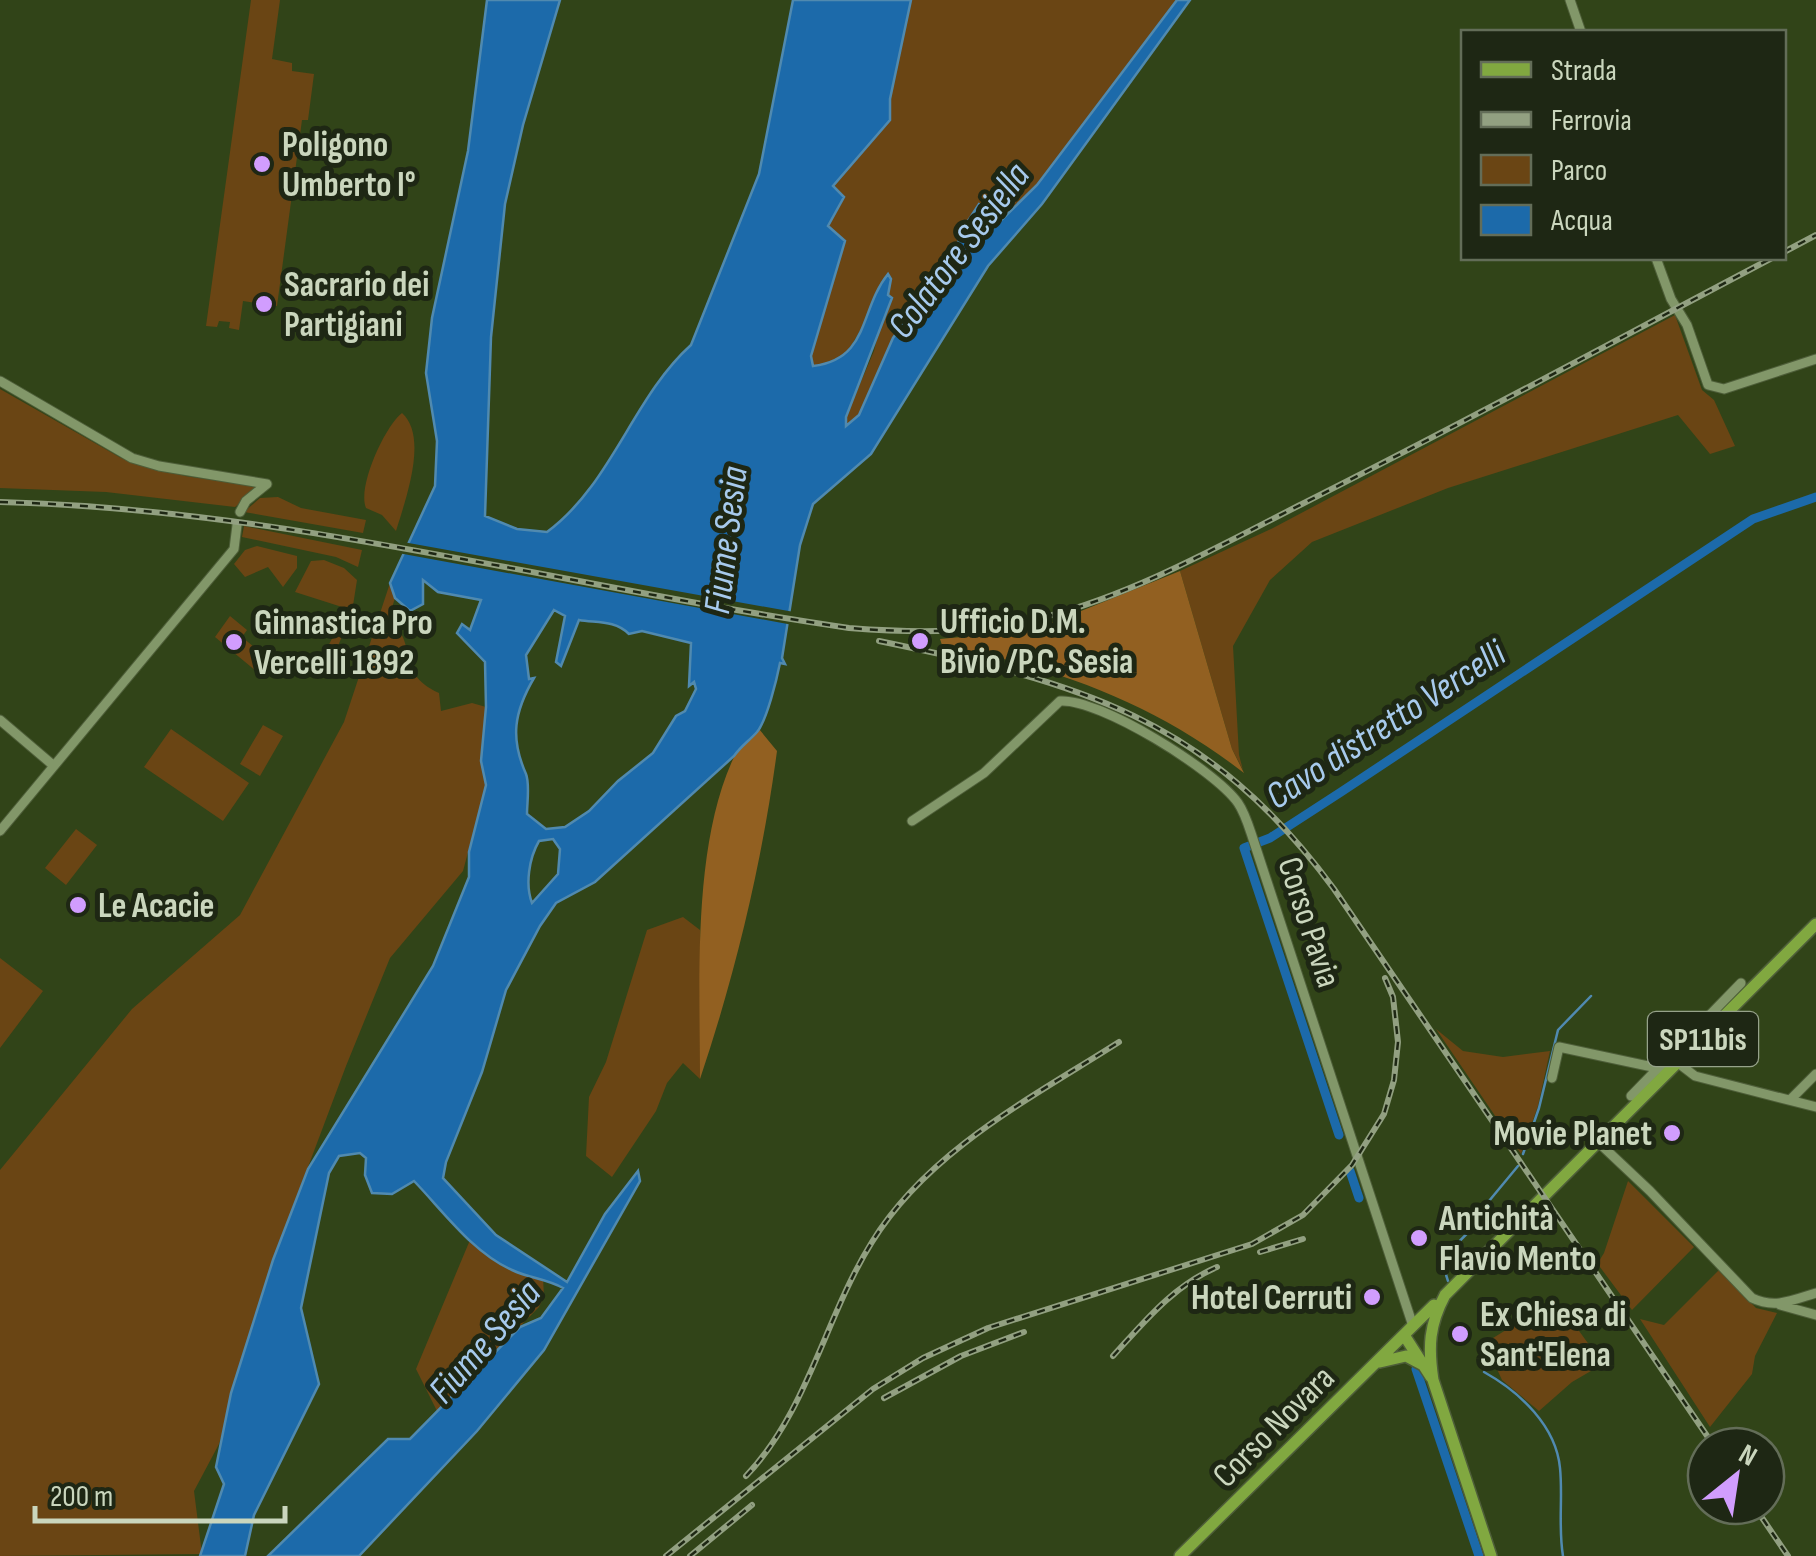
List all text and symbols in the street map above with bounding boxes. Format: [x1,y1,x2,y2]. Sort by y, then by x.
legend [1461,30,1786,260]
text: Strada [1551,53,1617,89]
text: Ferrovia [1551,103,1632,139]
place label: Poligono Umberto I° [282,124,416,207]
marker: Poligono Umberto I° [251,153,273,175]
text: Parco [1551,153,1607,189]
water label: Colatore Sesiella [879,154,1040,347]
text: Acqua [1550,203,1613,239]
place label: Sacrario dei Partigiani [284,264,429,347]
marker: Sacrario dei Partigiani [253,293,275,315]
water label: Fiume Sesia [695,464,758,616]
place label: Ufficio D.M. Bivio /P.C. Sesia [940,601,1133,684]
place label: Ginnastica Pro Vercelli 1892 [254,602,433,685]
marker: Ufficio D.M. Bivio /P.C. Sesia [909,630,931,652]
marker: Ginnastica Pro Vercelli 1892 [223,631,245,653]
water label: Cavo distretto Vercelli [1258,631,1515,819]
street label: Corso Pavia [1267,852,1350,993]
place label: Le Acacie [98,885,215,928]
marker: Le Acacie [67,894,89,916]
road number: SP11bis [1648,1012,1758,1066]
place label: Movie Planet [1493,1113,1652,1156]
marker: Movie Planet [1661,1122,1683,1144]
place label: Antichità Flavio Mento [1438,1198,1596,1281]
marker: Antichità Flavio Mento [1408,1227,1430,1249]
water label: Fiume Sesia [420,1271,551,1413]
place label: Hotel Cerruti [1191,1277,1352,1320]
marker: Hotel Cerruti [1361,1286,1383,1308]
place label: Ex Chiesa di Sant'Elena [1480,1294,1626,1377]
marker: Ex Chiesa di Sant'Elena [1449,1323,1471,1345]
street label: Corso Novara [1204,1357,1344,1497]
north arrow [1686,1426,1786,1526]
text: N [1733,1438,1762,1474]
scale bar [35,1461,285,1523]
text: 200 m [50,1479,113,1515]

